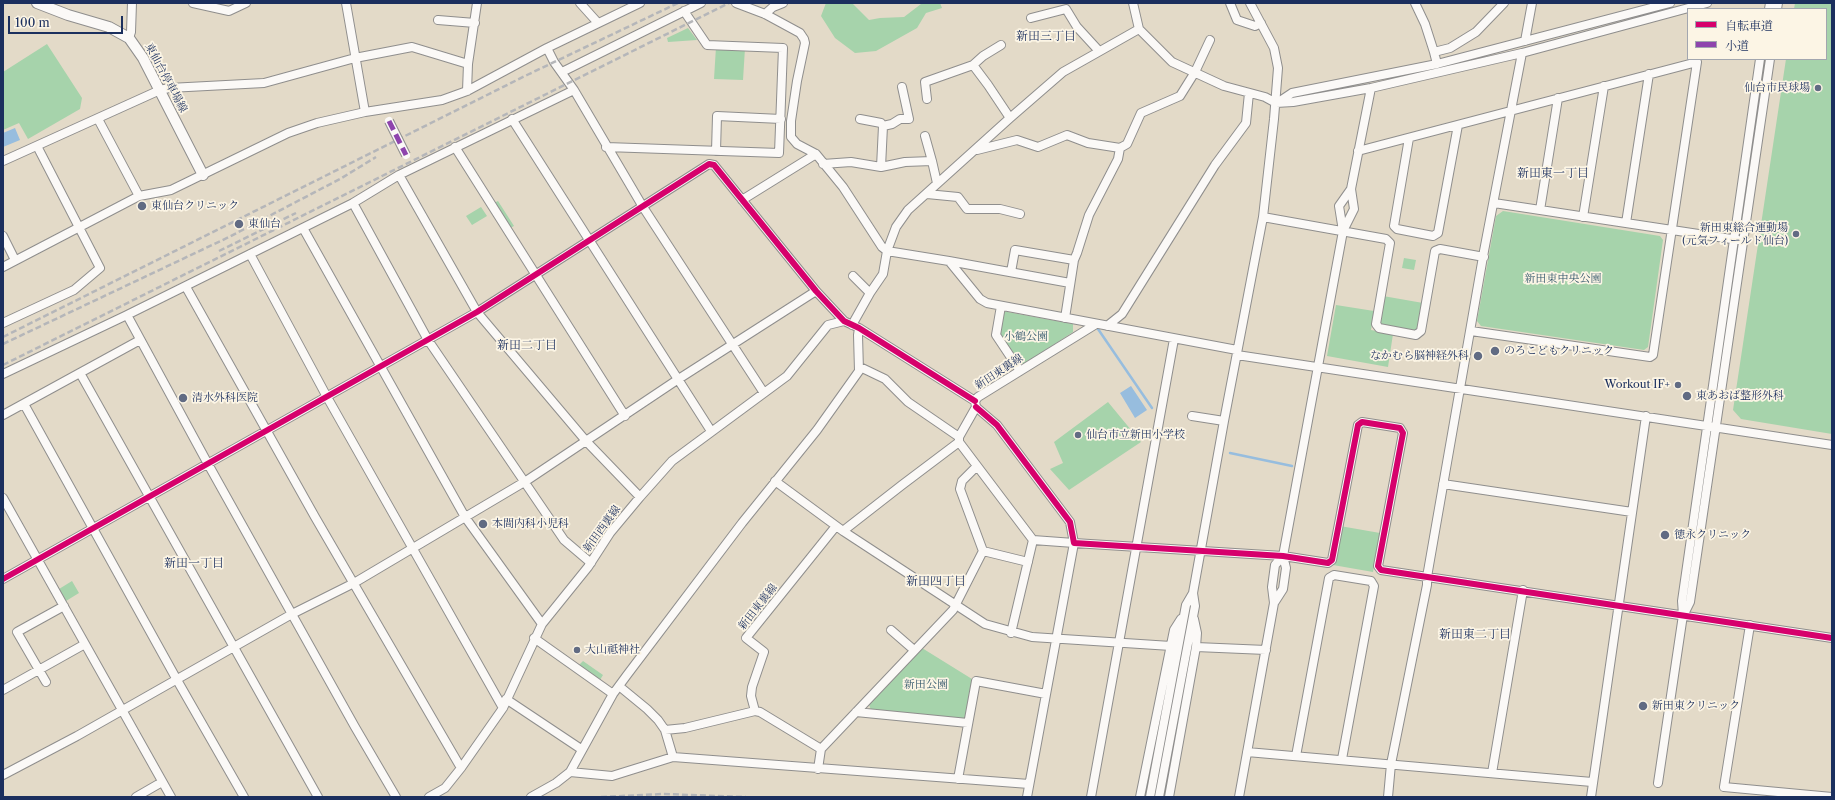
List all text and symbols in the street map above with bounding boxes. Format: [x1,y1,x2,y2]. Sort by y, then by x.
scale bar [10,8,125,34]
legend [1687,8,1827,60]
text: 100 m [15,15,50,30]
text: 自転車道 [1725,18,1773,33]
district label: 新田三丁目 [1016,30,1076,44]
text: 小道 [1725,38,1749,53]
street label: 東仙台停車場線 [142,41,190,115]
place label: 仙台市民球場 [1744,81,1810,95]
marker: 仙台市民球場 [1813,83,1823,93]
district label: 新田東一丁目 [1517,167,1589,181]
place label: 東仙台クリニック [151,199,239,213]
marker: 東仙台クリニック [136,200,148,212]
place label: 東仙台 [248,217,281,231]
marker: 東仙台 [233,218,245,230]
place label: 新田東総合運動場 (元気フィールド仙台) [1682,221,1788,247]
marker: 新田東総合運動場 (元気フィールド仙台) [1791,229,1801,239]
park label: 新田東中央公園 [1525,272,1601,286]
park label: 小鶴公園 [1004,330,1048,344]
district label: 新田二丁目 [497,339,557,353]
place label: のろこどもクリニック [1504,344,1614,358]
marker: のろこどもクリニック [1489,345,1501,357]
place label: なかむら脳神経外科 [1370,349,1469,363]
marker: なかむら脳神経外科 [1472,350,1484,362]
street label: 新田東裏線 [972,351,1026,393]
place label: Workout IF+ [1605,378,1670,392]
marker: Workout IF+ [1673,380,1683,390]
place label: 東あおば整形外科 [1696,389,1784,403]
marker: 東あおば整形外科 [1681,390,1693,402]
place label: 清水外科医院 [192,391,258,405]
marker: 清水外科医院 [177,392,189,404]
place label: 仙台市立新田小学校 [1086,428,1185,442]
marker: 仙台市立新田小学校 [1073,430,1083,440]
street label: 新田西裏線 [580,503,624,555]
place label: 本間内科小児科 [492,517,569,531]
marker: 本間内科小児科 [477,518,489,530]
place label: 徳永クリニック [1674,528,1751,542]
marker: 徳永クリニック [1659,529,1671,541]
district label: 新田一丁目 [164,557,224,571]
district label: 新田四丁目 [906,575,966,589]
street label: 新田東裏線 [736,581,780,633]
district label: 新田東二丁目 [1439,628,1511,642]
place label: 大山祗神社 [585,643,640,657]
marker: 大山祗神社 [572,645,582,655]
park label: 新田公園 [904,678,948,692]
place label: 新田東クリニック [1652,699,1740,713]
marker: 新田東クリニック [1637,700,1649,712]

